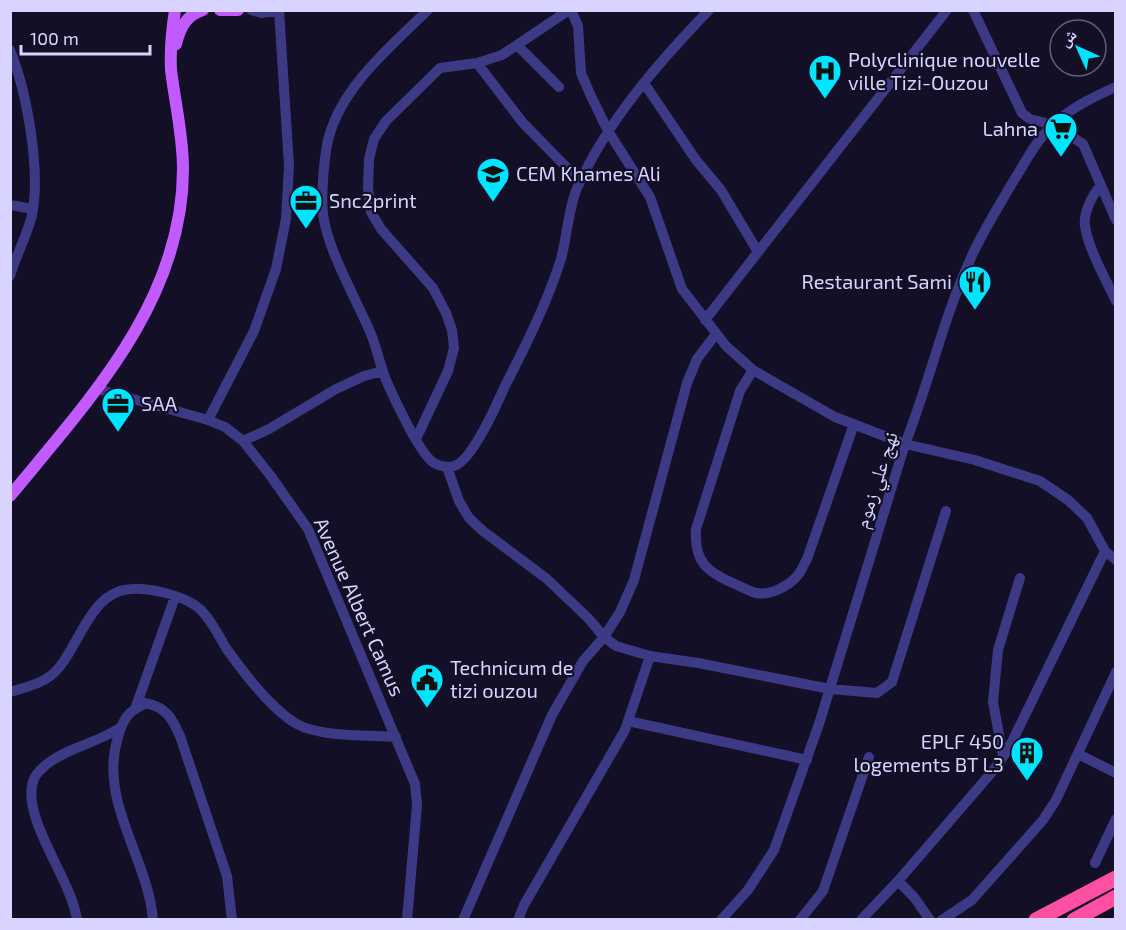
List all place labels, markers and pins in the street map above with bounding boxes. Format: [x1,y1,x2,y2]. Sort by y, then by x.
place label: Polyclinique nouvelle ville Tizi-Ouzou [848,47,1040,94]
hospital icon: Polyclinique nouvelle ville Tizi-Ouzou [807,53,843,100]
supermarket icon: Lahna [1043,111,1079,158]
place label: Lahna [983,116,1038,140]
school or university icon: CEM Khames Ali [475,156,511,203]
place label: CEM Khames Ali [516,161,661,185]
office icon: Snc2print [288,183,324,230]
place label: Snc2print [329,188,417,212]
restaurant icon: Restaurant Sami [957,264,993,311]
place label: Restaurant Sami [801,269,952,293]
office icon: SAA [100,386,136,433]
place label: SAA [141,391,178,415]
place label: Technicum de tizi ouzou [450,655,573,702]
public building icon: Technicum de tizi ouzou [409,662,445,709]
place label: EPLF 450 logements BT L3 [854,729,1004,776]
building icon: EPLF 450 logements BT L3 [1009,735,1045,782]

